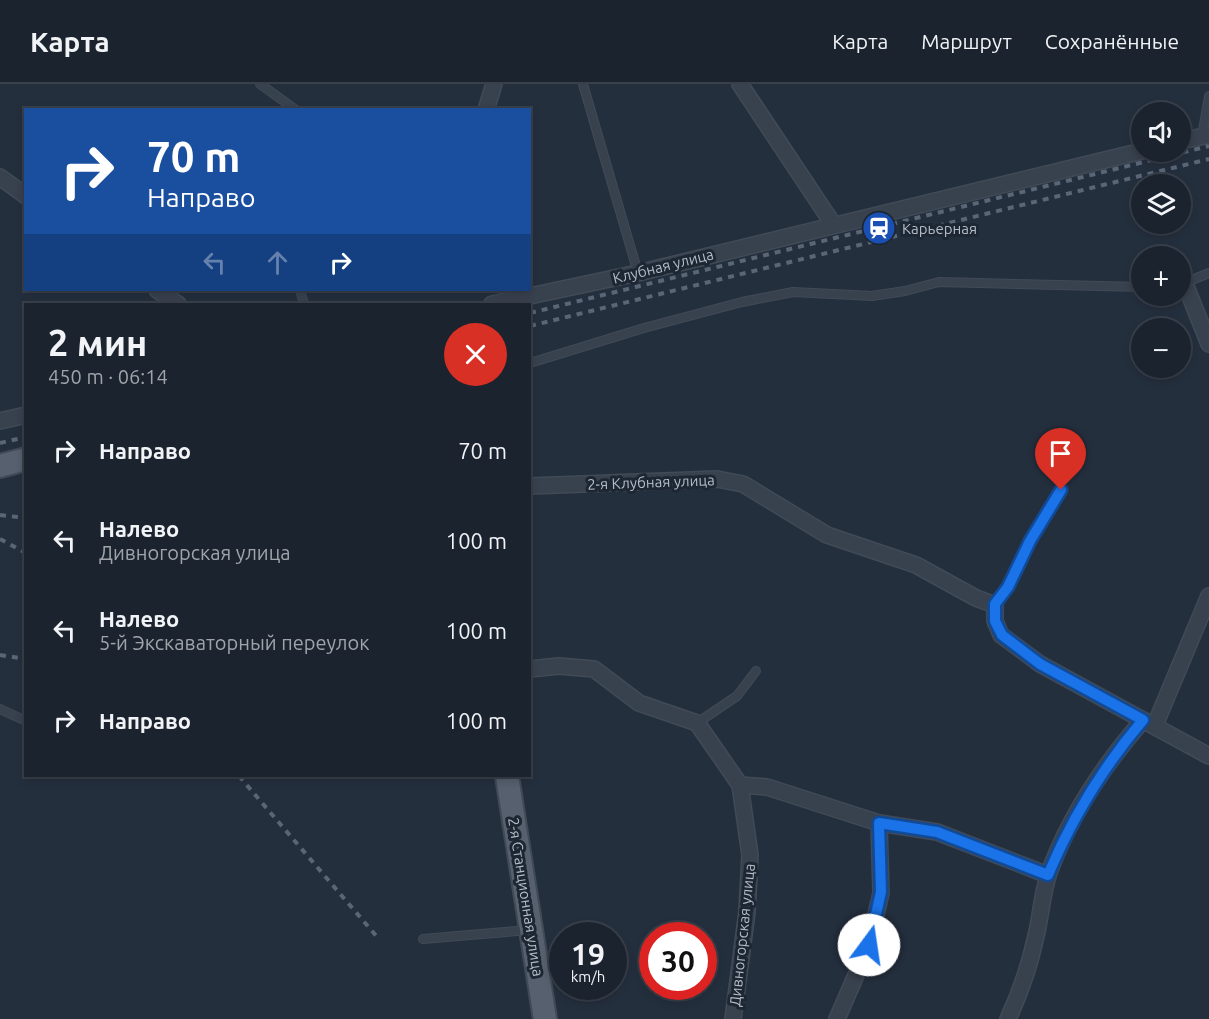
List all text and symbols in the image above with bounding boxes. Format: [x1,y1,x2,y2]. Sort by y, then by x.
text: Карта [30,26,110,57]
text: Карта [832,29,888,53]
text: Маршрут [921,29,1012,53]
text: Сохранённые [1045,29,1179,53]
map controls [1131,102,1191,378]
button: sound [1131,102,1191,162]
icon: right [48,132,126,210]
text: 70 m [147,133,241,180]
button: layers [1131,174,1191,234]
text: Направо [147,182,256,212]
station icon: Карьерная [861,210,897,246]
place label: Карьерная [902,220,977,237]
street label: Клубная улица [611,245,715,287]
icon: left [198,246,231,279]
icon: ahead [261,246,294,279]
icon: right [324,246,357,279]
button: + [1131,246,1191,306]
button: − [1131,318,1191,378]
text: 2 мин [48,322,147,363]
button: close [444,323,507,386]
text: 450 m · 06:14 [48,365,168,388]
pin [1035,428,1086,490]
icon: right [48,434,81,467]
icon: arrive [1044,437,1077,470]
text: Направо [99,438,191,463]
text: 70 m [458,438,507,463]
street label: 2-я Клубная улица [587,471,715,493]
text: Налево [99,516,179,541]
icon: left [48,524,81,557]
text: 100 m [446,528,507,553]
text: Дивногорская улица [99,541,291,564]
text: Налево [99,606,179,631]
icon: left [48,614,81,647]
text: 100 m [446,618,507,643]
text: 5-й Экскаваторный переулок [99,631,369,654]
icon: right [48,704,81,737]
text: Направо [99,708,191,733]
text: 100 m [446,708,507,733]
street label: 2-я Станционная улица [505,816,547,978]
street label: Дивногорская улица [726,863,758,1007]
position arrow [837,913,901,977]
speed limit sign: 30 [639,922,717,1000]
text: 19 [571,937,605,971]
text: km/h [571,968,605,985]

